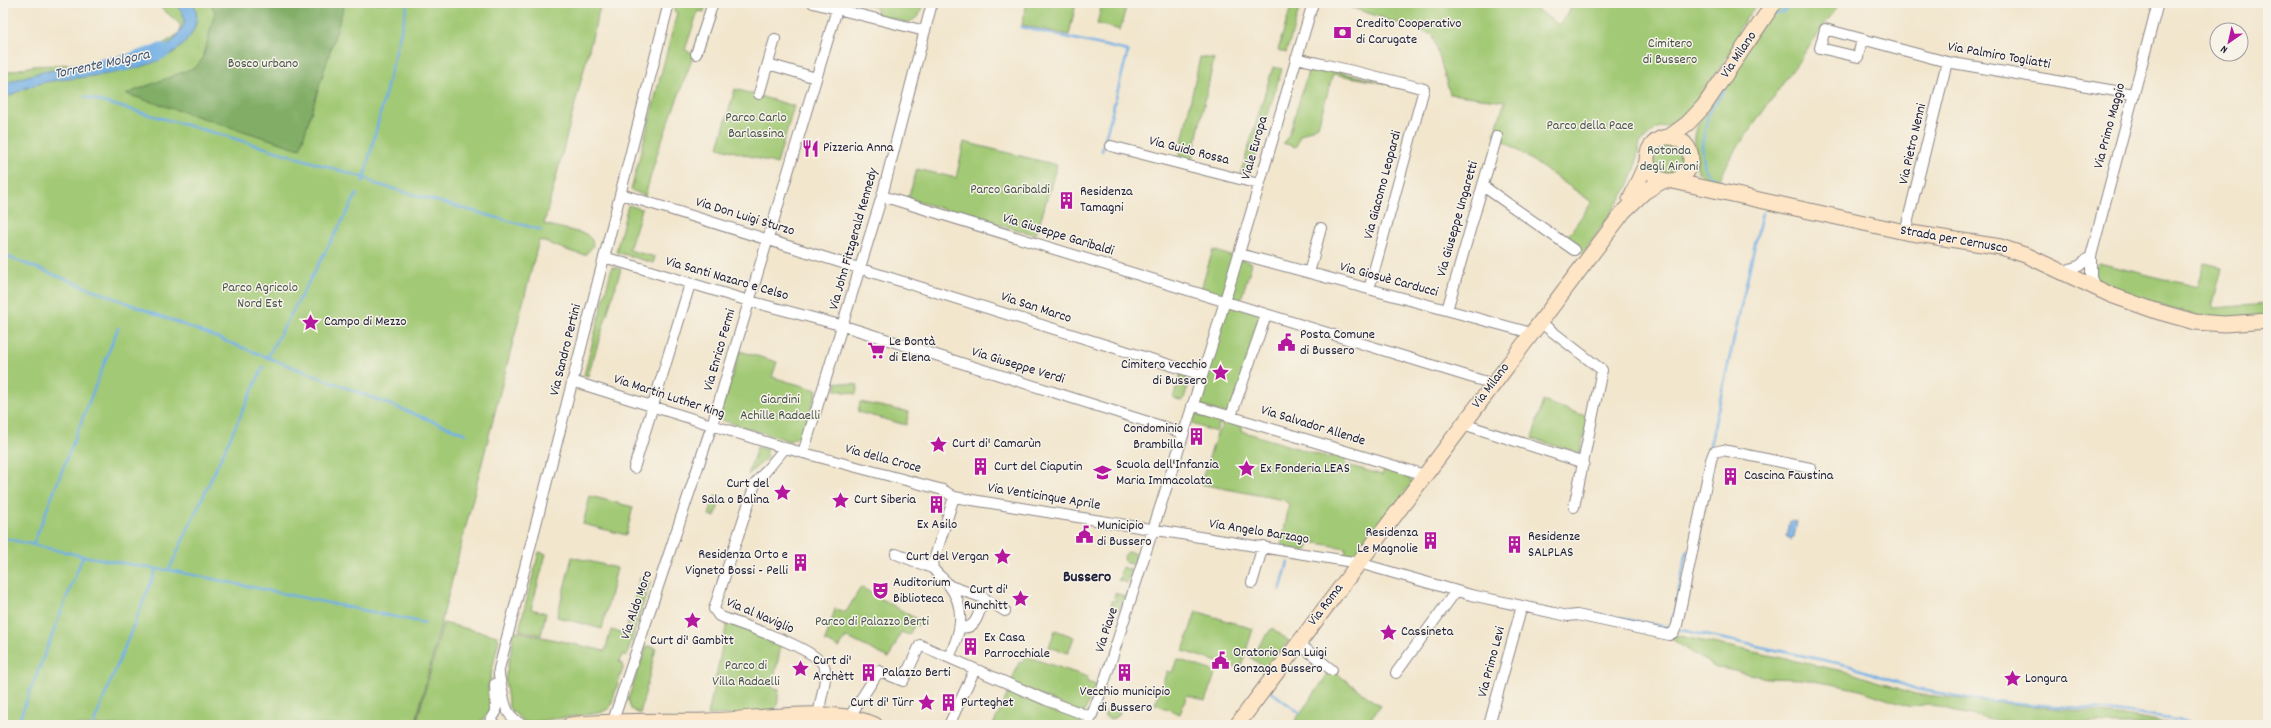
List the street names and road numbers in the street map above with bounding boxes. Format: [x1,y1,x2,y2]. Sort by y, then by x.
street label: Via Milano [1716,28,1762,82]
street label: Via Palmiro Togliatti [1946,37,2052,75]
street label: Via Primo Maggio [2089,81,2131,171]
street label: Via Pietro Nenni [1894,101,1932,186]
street label: Viale Europa [1236,113,1274,182]
street label: Via Giacomo Leopardi [1359,128,1407,242]
street label: Via Guido Rossa [1147,131,1232,171]
street label: Via Giuseppe Ungaretti [1432,159,1484,279]
street label: Via John Fitzgerald Kennedy [824,165,884,312]
street label: Via Don Luigi Sturzo [693,192,797,242]
street label: Via Giuseppe Garibaldi [1000,209,1117,262]
street label: Strada per Cernusco [1899,221,2009,259]
street label: Via Santi Nazaro e Celso [663,252,791,306]
street label: Via Giosuè Carducci [1338,257,1441,303]
street label: Via San Marco [998,287,1074,329]
street label: Via Sandro Pertini [545,302,587,398]
street label: Via Enrico Fermi [699,306,741,393]
street label: Via Giuseppe Verdi [969,342,1067,390]
street label: Via Milano [1467,359,1515,413]
street label: Via Martin Luther King [611,370,727,424]
street label: Via Salvador Allende [1258,401,1368,451]
street label: Via della Croce [843,439,923,479]
street label: Via Venticinque Aprile [986,478,1102,516]
street label: Via Angelo Barzago [1208,514,1310,550]
street label: Via Aldo Moro [616,568,658,642]
street label: Via Roma [1303,579,1349,630]
street label: Via al Naviglio [723,593,797,639]
street label: Via Piave [1090,605,1124,655]
street label: Via Primo Levi [1473,624,1511,700]

